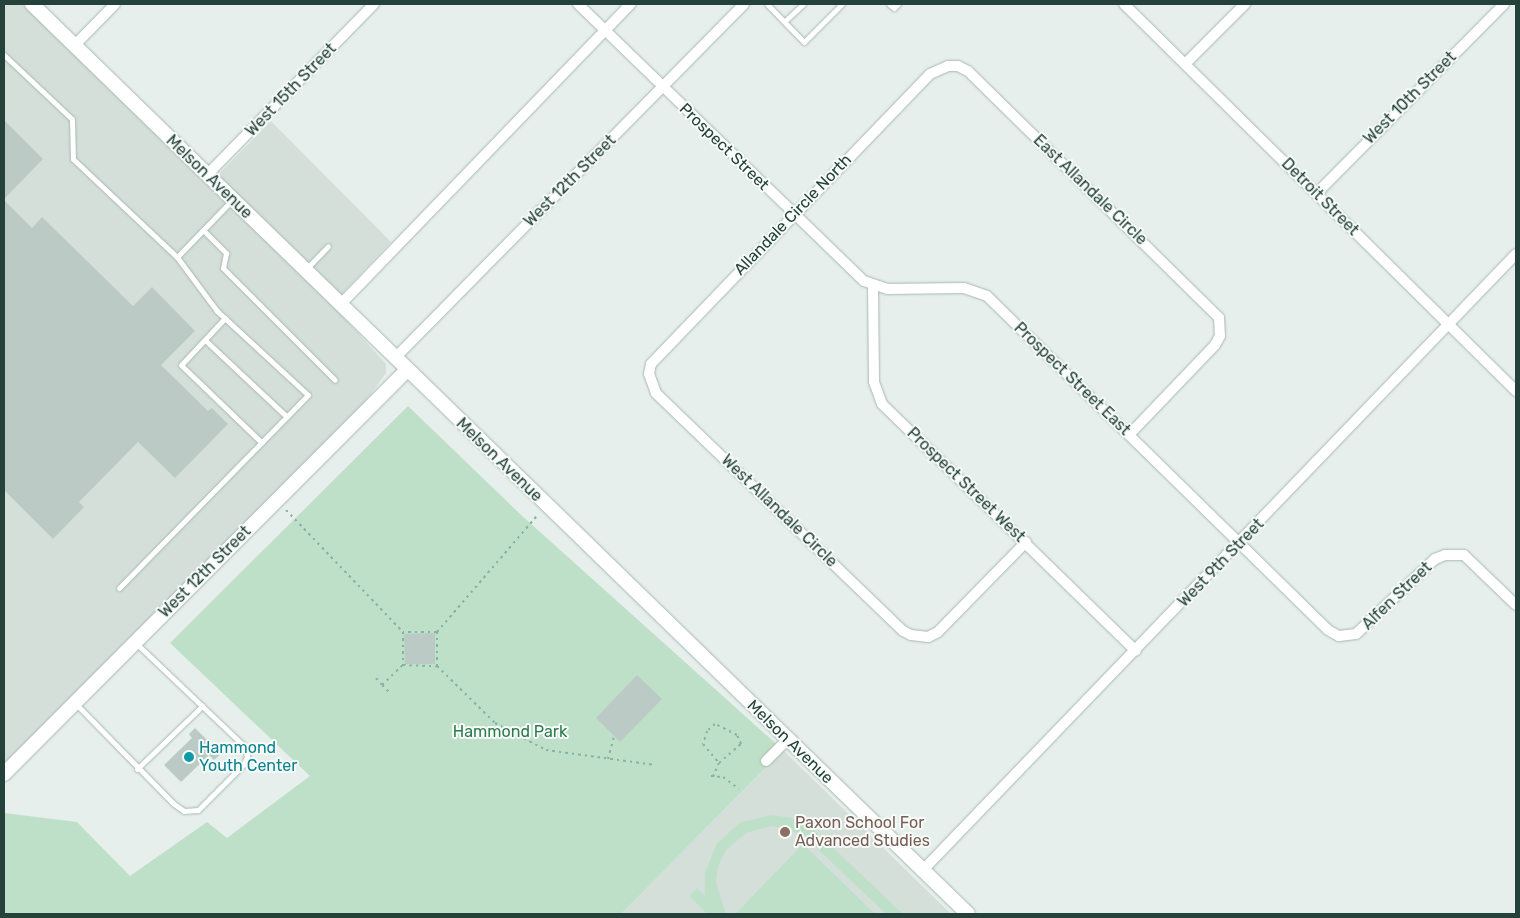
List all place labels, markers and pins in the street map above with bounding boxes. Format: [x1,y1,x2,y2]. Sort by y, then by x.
place label: Hammond Youth Center [199,738,297,776]
marker: Hammond Youth Center [183,751,195,763]
place label: Paxon School For Advanced Studies [795,813,930,851]
marker: Paxon School For Advanced Studies [779,826,791,838]

